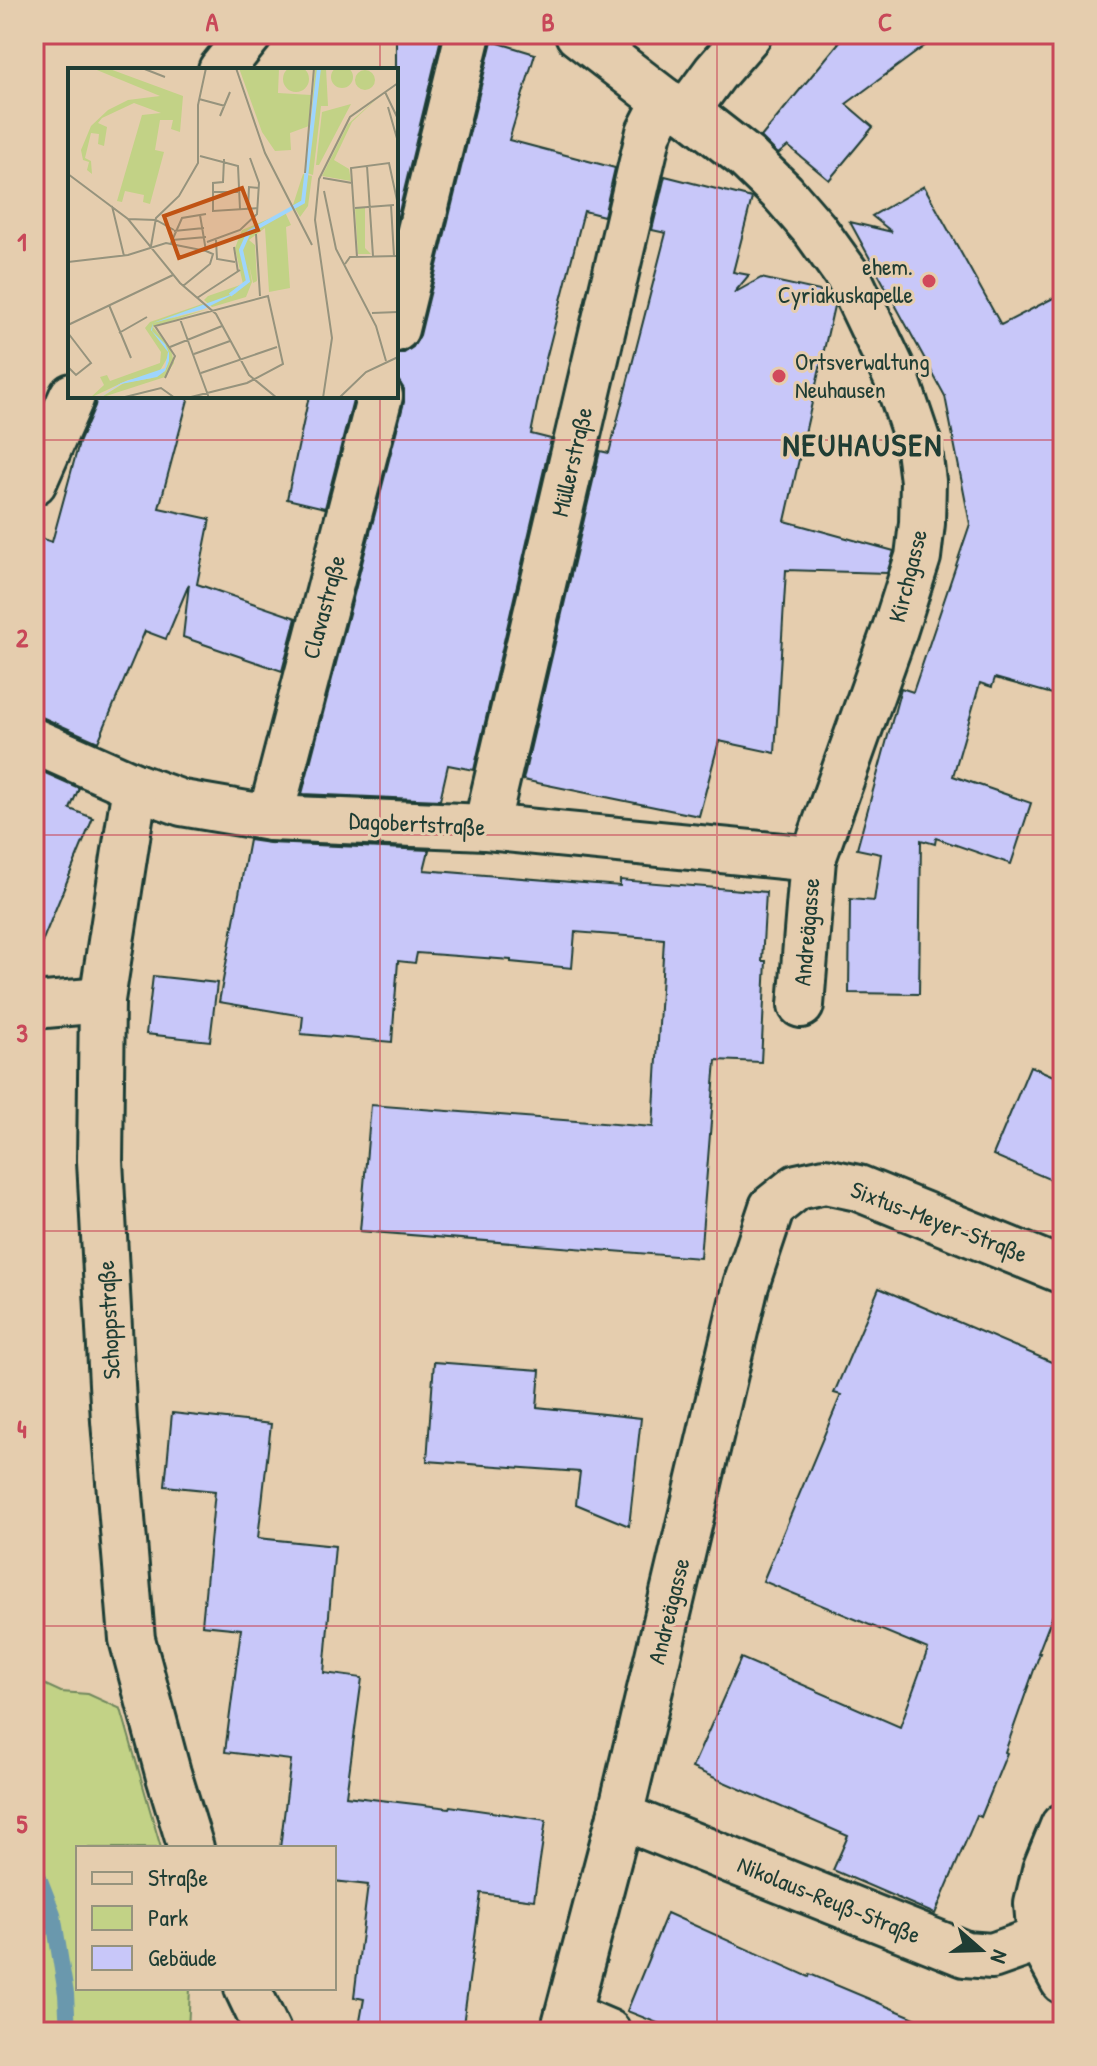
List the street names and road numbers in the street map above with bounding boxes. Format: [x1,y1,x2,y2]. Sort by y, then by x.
street label: Müllerstraße [543,403,599,520]
street label: Kirchgasse [880,526,934,626]
street label: Clavastraße [294,551,352,662]
street label: Dagobertstraße [348,803,486,843]
street label: Andreägasse [785,876,827,987]
street label: Sixtus-Meyer-Straße [847,1173,1033,1270]
street label: Schoppstraße [89,1259,127,1380]
street label: Andreägasse [639,1554,697,1667]
street label: Nikolaus-Reuß-Straße [733,1848,926,1951]

